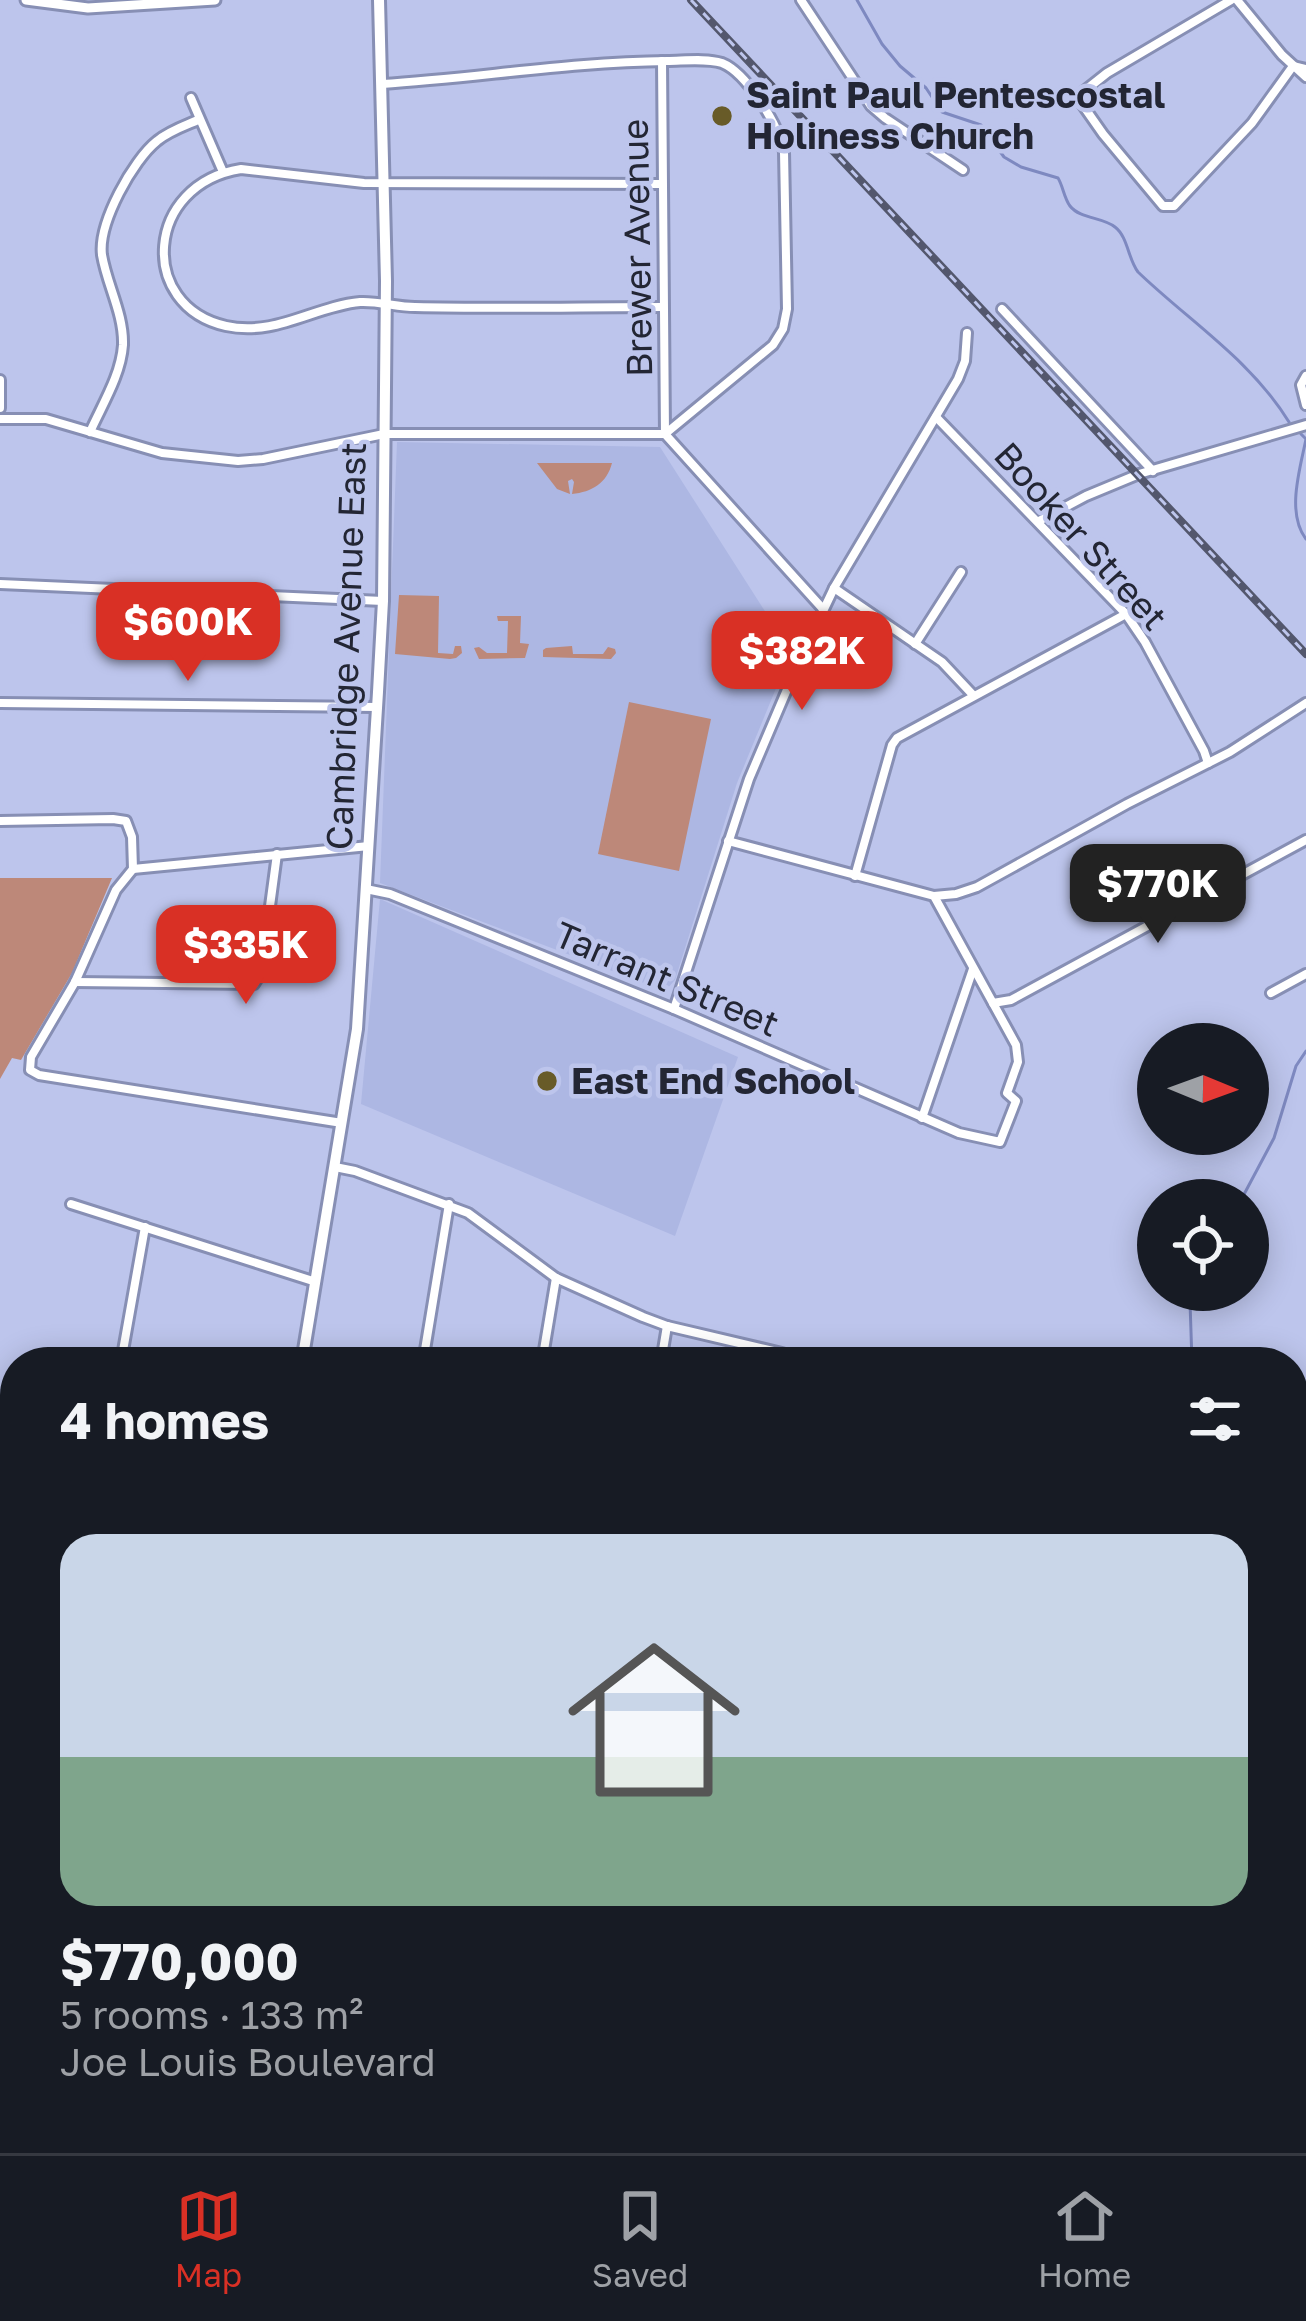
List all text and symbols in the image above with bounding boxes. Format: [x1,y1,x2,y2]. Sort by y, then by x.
place label: Saint Paul Pentescostal Holiness Church [746,73,1165,157]
marker: Saint Paul Pentescostal Holiness Church [709,103,735,129]
street label: Brewer Avenue [613,119,660,377]
street label: Booker Street [986,433,1177,638]
street label: Cambridge Avenue East [317,441,374,851]
pin: $600K [104,582,272,684]
text: $600K [123,597,253,644]
pin: $382K [718,611,886,713]
text: $382K [739,626,865,673]
pin: $770K [1074,844,1242,946]
text: $770K [1097,859,1219,906]
pin: $335K [162,905,330,1007]
street label: Tarrant Street [549,912,786,1045]
text: $335K [183,920,309,967]
north arrow [1137,1023,1269,1155]
map controls [1137,1023,1269,1311]
place label: East End School [571,1059,855,1102]
marker: East End School [534,1068,560,1094]
button: locate [1137,1179,1269,1311]
icon: filters [1182,1386,1248,1452]
text: 4 homes [60,1389,269,1450]
icon: home [546,1612,762,1828]
text: $770,000 [60,1930,299,1991]
text: 5 rooms · 133 m² [60,1991,363,2038]
text: Joe Louis Boulevard [60,2038,436,2085]
tab: Map [175,2183,242,2294]
tab: Saved [592,2183,688,2294]
tab: Home [1038,2183,1131,2294]

